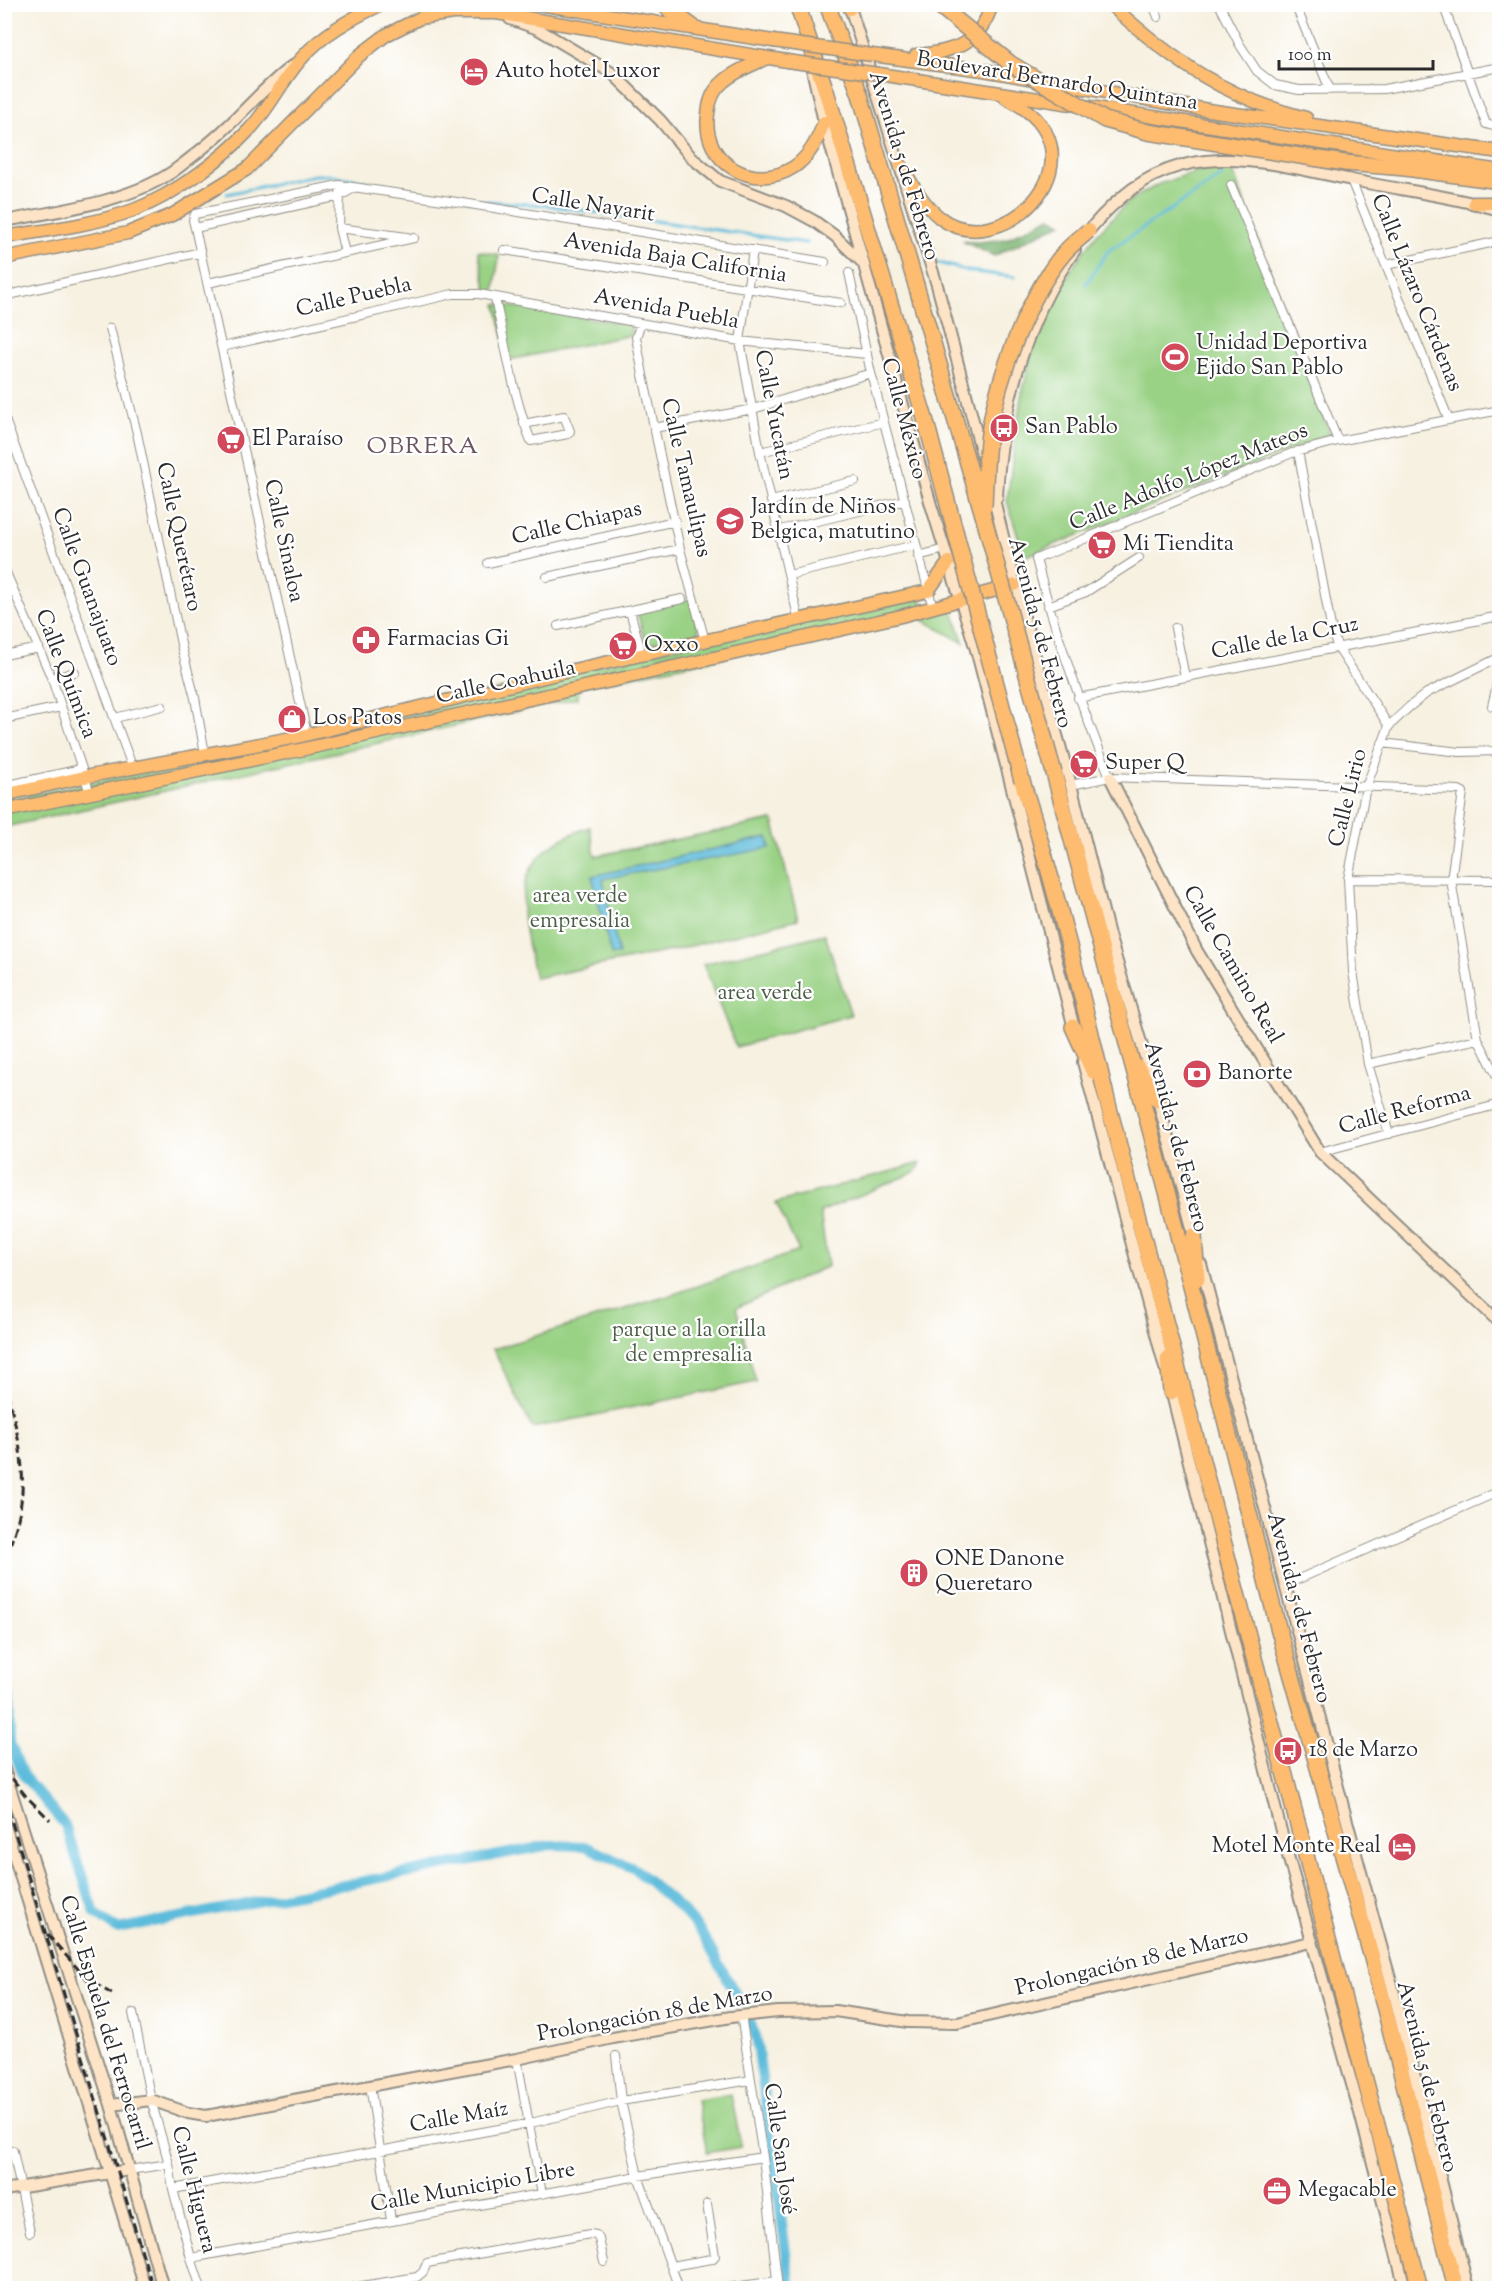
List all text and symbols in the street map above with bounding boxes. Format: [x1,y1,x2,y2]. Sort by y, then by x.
scale bar [1279,33,1434,71]
text: 100 m [1288,43,1332,69]
street label: Boulevard Bernardo Quintana [914,44,1200,120]
hotel icon: Auto hotel Luxor [458,56,490,88]
place label: Auto hotel Luxor [495,56,660,88]
street label: Avenida 5 de Febrero [859,67,947,265]
street label: Calle Nayarit [529,180,657,232]
street label: Calle Lázaro Cárdenas [1362,189,1470,397]
street label: Avenida Baja California [561,226,789,292]
street label: Calle Puebla [293,269,415,327]
street label: Avenida Puebla [591,281,741,339]
place label: Unidad Deportiva Ejido San Pablo [1196,328,1368,385]
sports icon: Unidad Deportiva Ejido San Pablo [1159,341,1191,373]
street label: Calle Yucatán [745,347,801,483]
street label: Calle México [871,355,935,483]
street label: Calle Tamaulipas [651,395,719,561]
bus stop icon: San Pablo [988,412,1020,444]
place label: San Pablo [1025,412,1118,444]
street label: Calle Adolfo López Mateos [1065,415,1313,541]
supermarket icon: El Paraíso [215,424,247,456]
place label: El Paraíso [252,424,343,456]
district label: OBRERA [366,430,480,464]
street label: Calle Querétaro [147,459,209,615]
street label: Calle Sinaloa [254,476,312,606]
place label: Jardín de Niños Belgica, matutino [750,492,915,549]
street label: Calle Chiapas [509,494,645,554]
street label: Calle Guanajuato [42,503,130,671]
school or university icon: Jardín de Niños Belgica, matutino [714,505,746,537]
supermarket icon: Mi Tiendita [1086,529,1118,561]
place label: Mi Tiendita [1123,529,1234,561]
street label: Avenida 5 de Febrero [998,534,1080,732]
street label: Calle Química [26,605,104,743]
street label: Calle de la Cruz [1209,609,1361,669]
pharmacy icon: Farmacias Gi [350,624,382,656]
place label: Farmacias Gi [387,624,509,656]
supermarket icon: Oxxo [607,630,639,662]
place label: Oxxo [644,630,699,662]
street label: Calle Coahuila [433,653,579,713]
shop icon: Los Patos [276,703,308,735]
place label: Los Patos [313,703,402,735]
street label: Calle Lirio [1321,745,1377,851]
supermarket icon: Super Q [1068,748,1100,780]
place label: Super Q [1105,748,1187,780]
street label: Calle Camino Real [1174,880,1290,1050]
park label: area verde empresalia [530,881,630,938]
park label: area verde [718,978,813,1010]
street label: Avenida 5 de Febrero [1134,1038,1216,1236]
bank icon: Banorte [1181,1058,1213,1090]
place label: Banorte [1218,1058,1293,1090]
street label: Calle Reforma [1335,1078,1475,1144]
park label: parque a la orilla de empresalia [612,1315,766,1372]
street label: Avenida 5 de Febrero [1257,1509,1339,1707]
place label: ONE Danone Queretaro [935,1544,1064,1601]
building icon: ONE Danone Queretaro [898,1557,930,1589]
bus stop icon: 18 de Marzo [1272,1735,1304,1767]
place label: 18 de Marzo [1309,1735,1418,1767]
place label: Motel Monte Real [1212,1831,1381,1863]
hotel icon: Motel Monte Real [1386,1831,1418,1863]
street label: Calle Espuela del Ferrocarril [50,1892,158,2154]
street label: Prolongación 18 de Marzo [1012,1921,1252,2005]
street label: Avenida 5 de Febrero [1387,1978,1465,2176]
street label: Prolongación 18 de Marzo [535,1979,775,2051]
street label: Calle San José [754,2081,804,2217]
street label: Calle Maíz [407,2094,511,2142]
street label: Calle Higuera [162,2123,224,2257]
street label: Calle Municipio Libre [368,2154,578,2222]
office icon: Megacable [1261,2175,1293,2207]
place label: Megacable [1298,2175,1397,2207]

